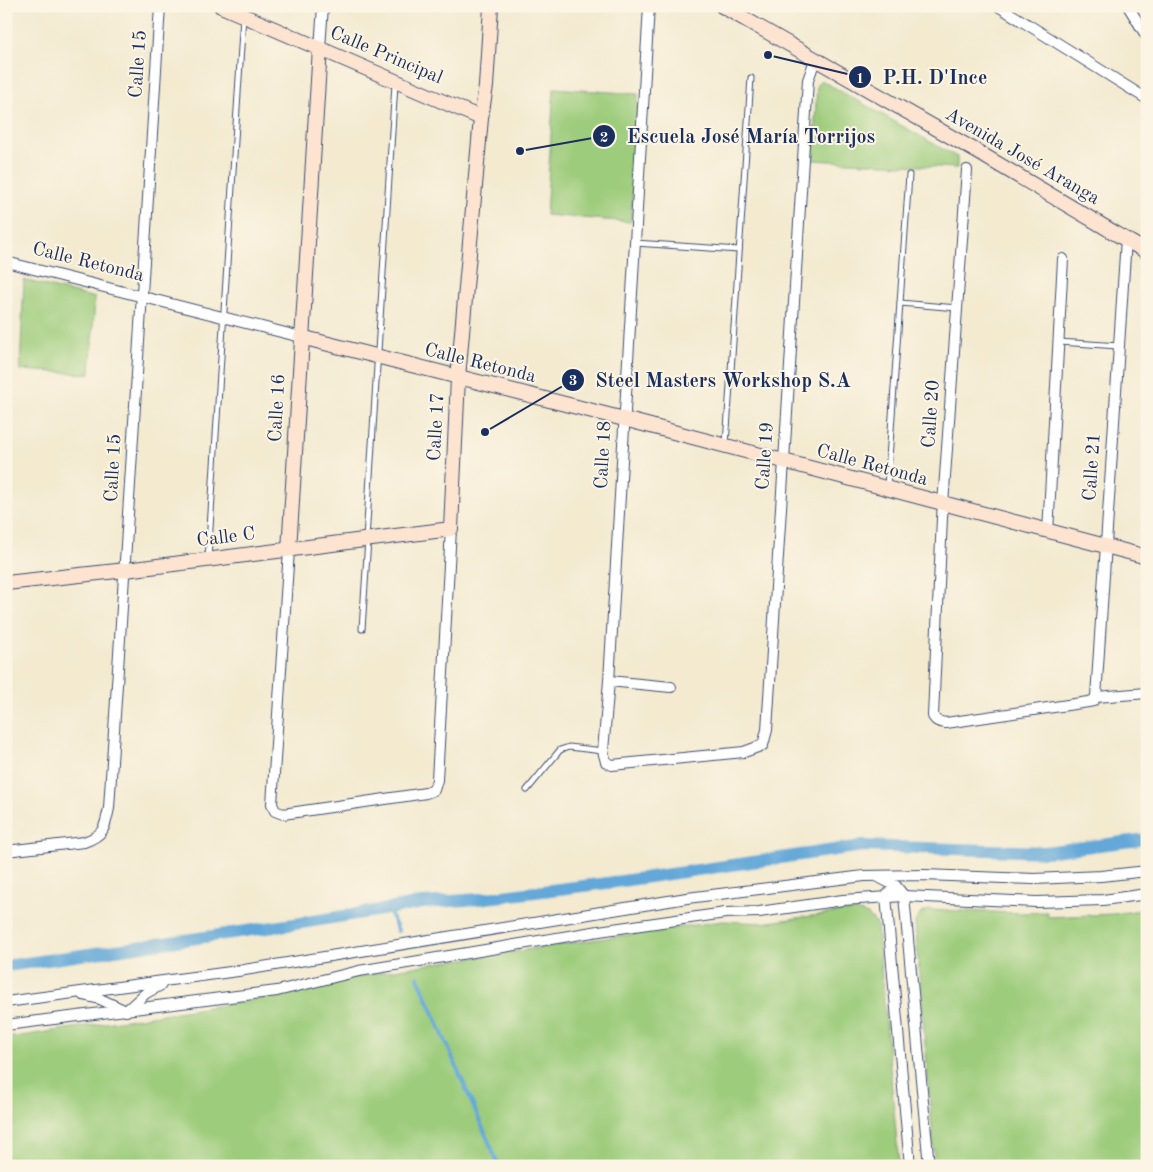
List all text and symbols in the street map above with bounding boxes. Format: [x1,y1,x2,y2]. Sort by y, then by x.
street label: Calle Principal [327,24,445,88]
street label: Calle 15 [127,29,151,99]
callout: P.H. D'Ince [847,60,997,95]
text: P.H. D'Ince [883,69,987,89]
text: 1 [856,72,864,87]
street label: Avenida José Aranga [942,105,1103,209]
callout: Escuela José María Torrijos [592,119,885,154]
text: Escuela José María Torrijos [627,128,875,148]
text: 2 [600,131,608,146]
street label: Calle Retonda [30,240,146,286]
street label: Calle Retonda [422,341,538,387]
callout: Steel Masters Workshop S.A [560,362,861,397]
text: Steel Masters Workshop S.A [595,372,851,392]
street label: Calle 16 [267,373,289,443]
text: 3 [569,374,577,389]
street label: Calle 20 [920,379,944,449]
street label: Calle 17 [426,392,448,462]
street label: Calle 18 [593,420,615,490]
street label: Calle 19 [754,421,778,491]
street label: Calle 21 [1081,432,1105,502]
street label: Calle 15 [103,433,125,503]
street label: Calle Retonda [814,442,930,490]
street label: Calle C [195,525,257,551]

